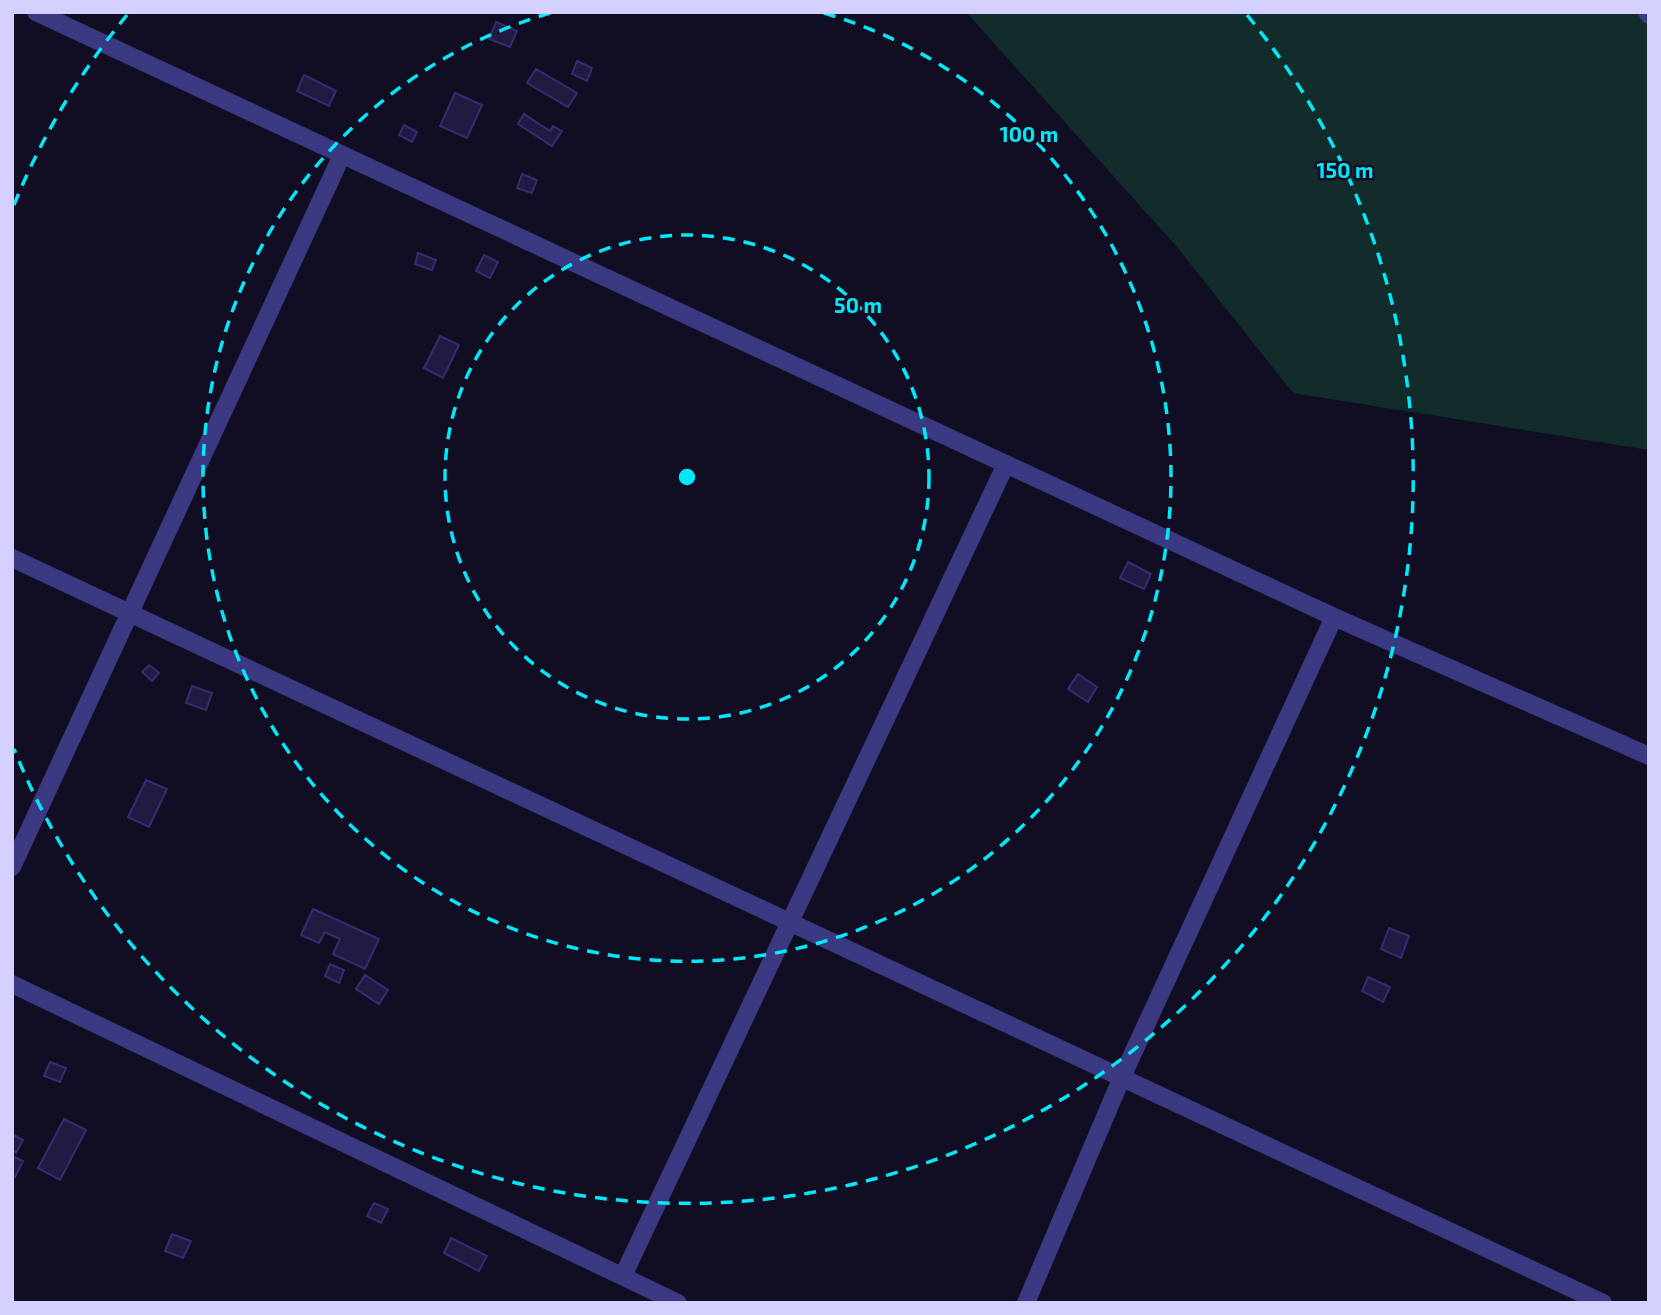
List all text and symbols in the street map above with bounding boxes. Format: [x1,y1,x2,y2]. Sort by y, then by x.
text: 100 m [1000,121,1058,146]
text: 150 m [1317,157,1373,182]
text: 50 m [834,292,882,317]
centre of rings [675,465,699,489]

